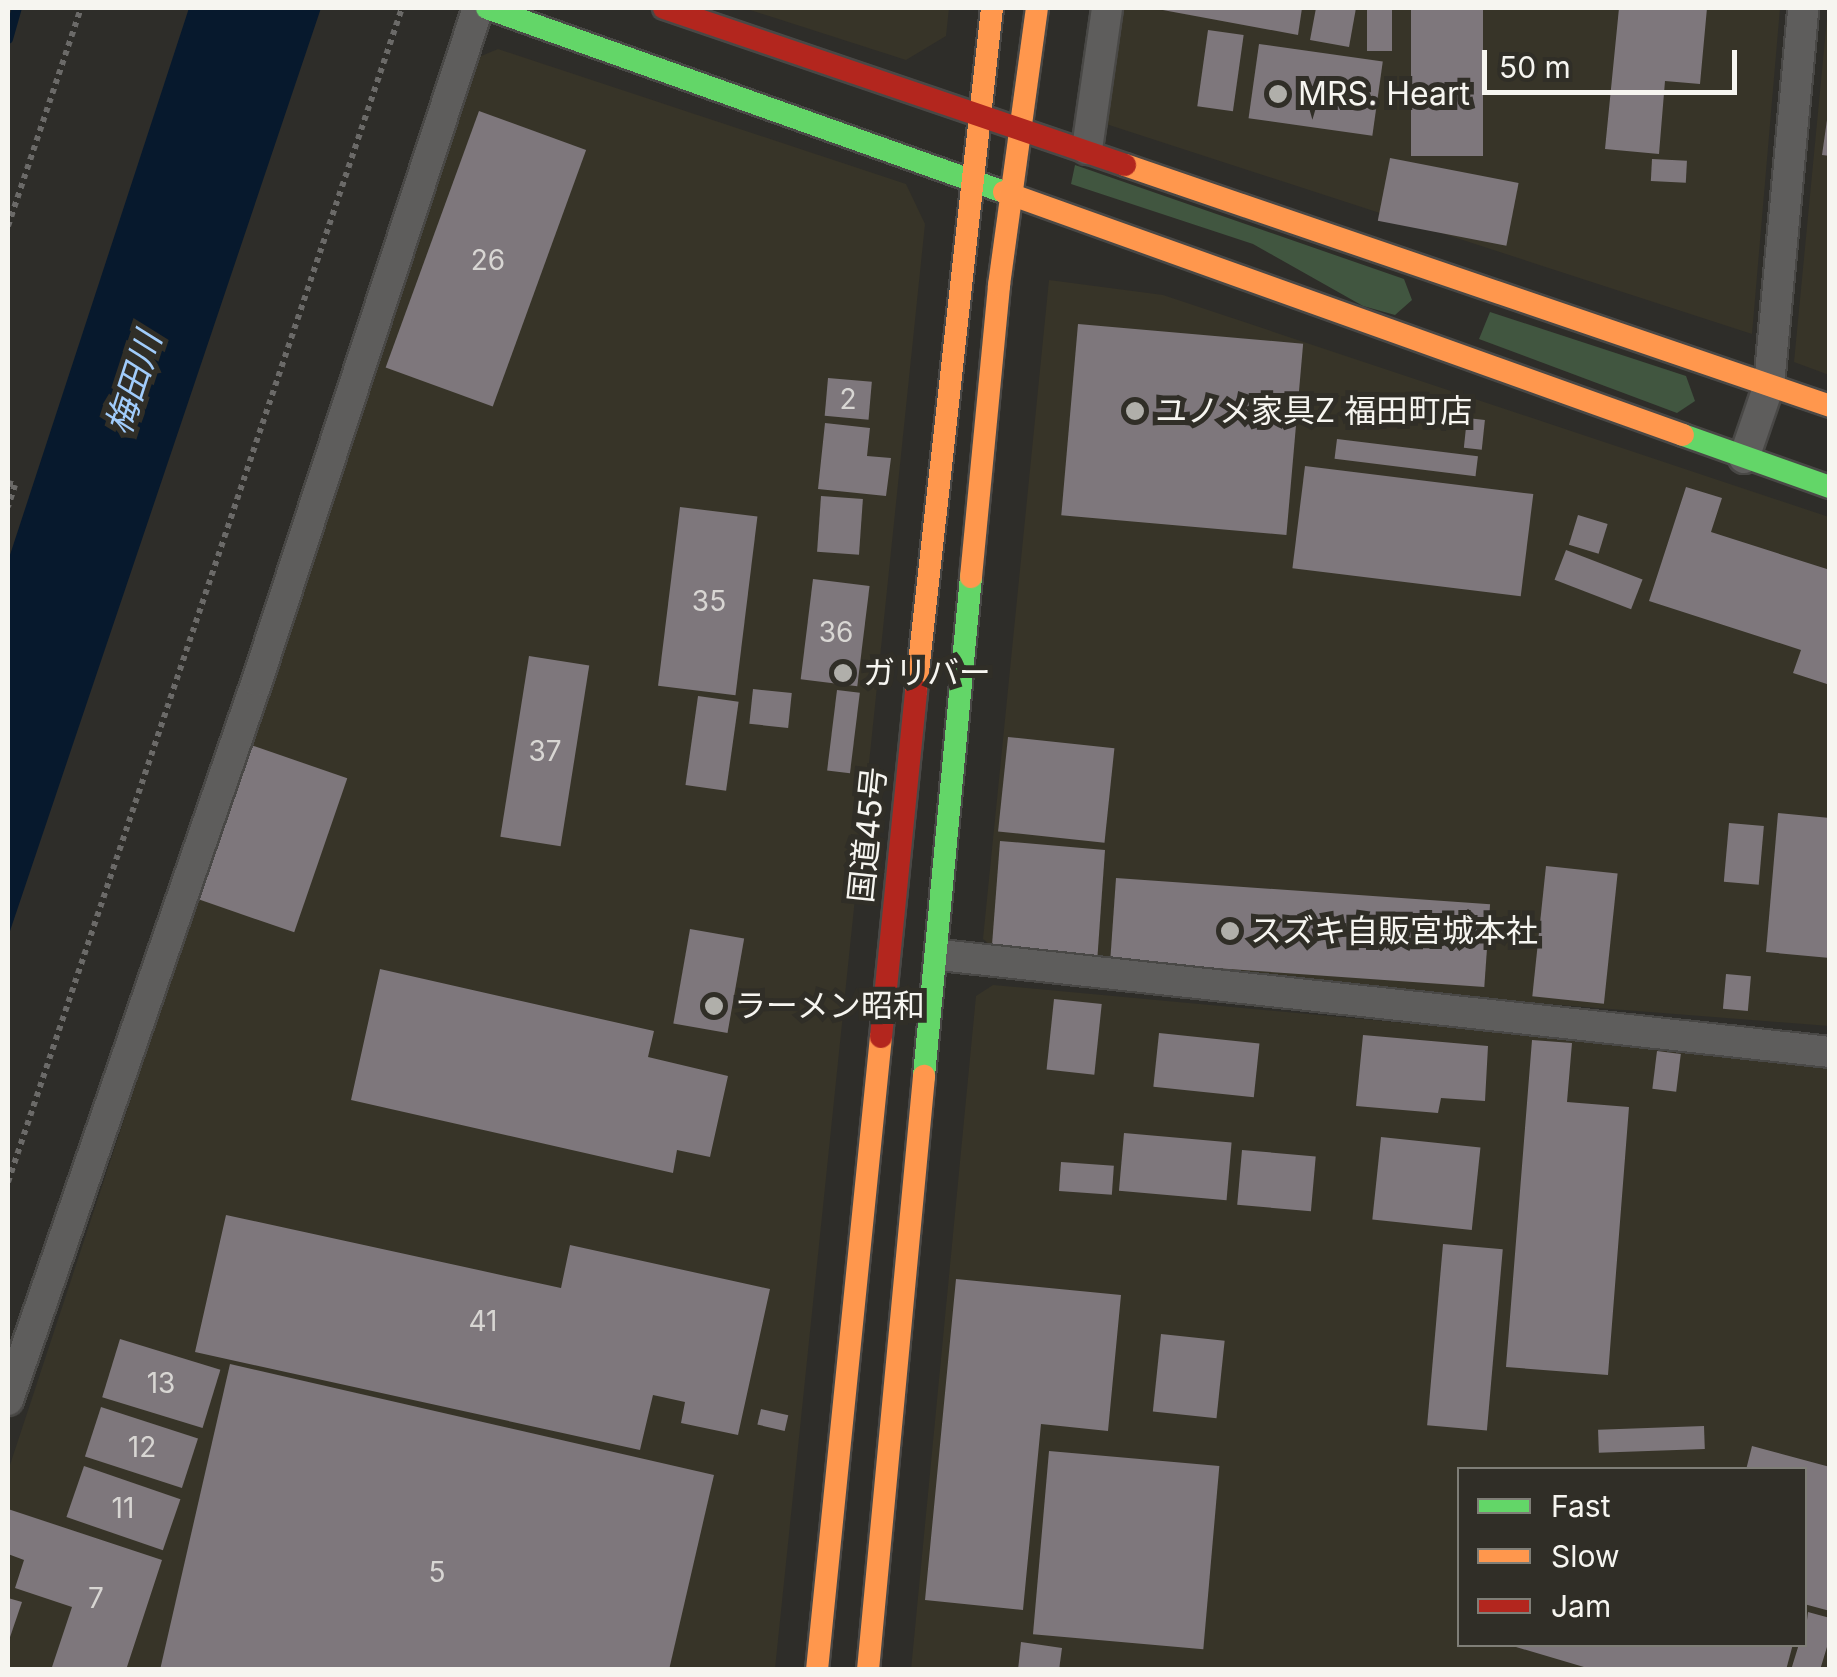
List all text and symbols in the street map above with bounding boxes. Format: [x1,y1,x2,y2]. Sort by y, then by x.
scale bar [1487,30,1742,92]
text: 50 m [1499,49,1571,85]
place label: MRS. Heart [1298,75,1470,113]
marker: MRS. Heart [1267,83,1289,105]
house number: 26 [471,243,505,277]
water label: 梅田川 [97,327,169,439]
house number: 2 [839,382,857,416]
place label: ユノメ家具Z 福田町店 [1155,392,1472,430]
marker: ユノメ家具Z 福田町店 [1124,400,1146,422]
house number: 35 [692,584,726,618]
house number: 36 [819,615,853,649]
place label: ガリバー [863,654,991,692]
marker: ガリバー [832,662,854,684]
house number: 37 [528,734,562,768]
street label: 国道45号 [842,765,894,905]
place label: スズキ自販宮城本社 [1250,912,1538,950]
marker: スズキ自販宮城本社 [1219,920,1241,942]
place label: ラーメン昭和 [734,987,926,1025]
marker: ラーメン昭和 [703,995,725,1017]
house number: 41 [469,1304,497,1338]
house number: 13 [147,1366,175,1400]
house number: 12 [128,1430,156,1464]
legend [1457,1467,1807,1647]
text: Fast [1551,1488,1610,1524]
house number: 11 [112,1491,134,1525]
text: Slow [1551,1538,1620,1574]
house number: 5 [428,1555,446,1589]
house number: 7 [88,1581,104,1615]
text: Jam [1551,1588,1611,1624]

